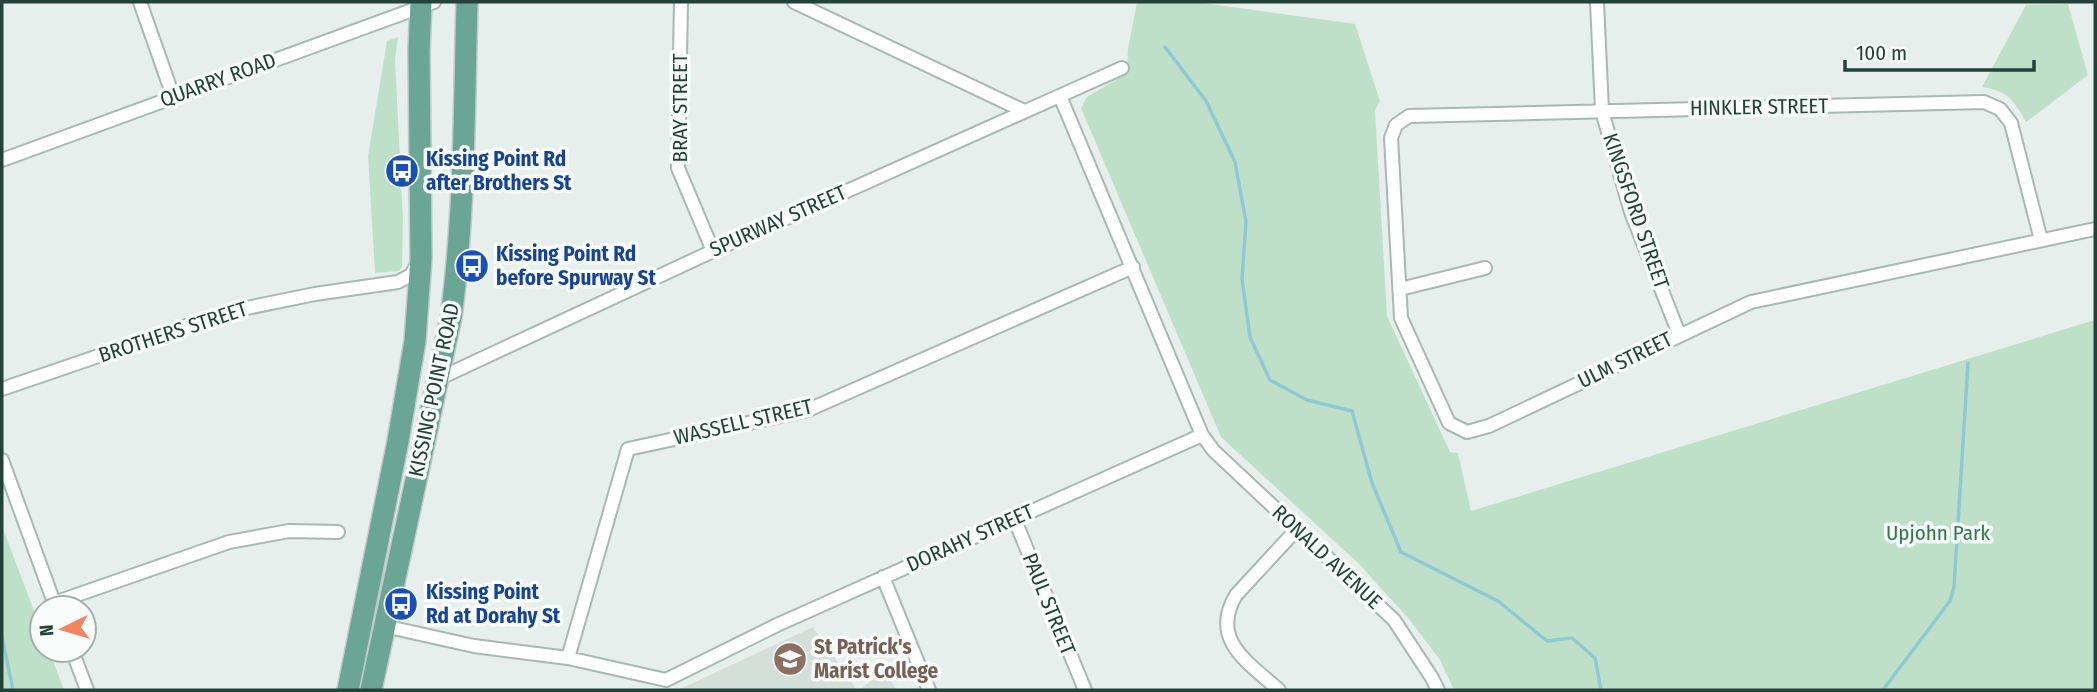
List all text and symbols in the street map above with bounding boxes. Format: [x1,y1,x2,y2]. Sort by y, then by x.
scale bar [1845,28,2034,72]
text: 100 m [1856,40,1907,66]
street label: QUARRY ROAD [156,47,280,113]
street label: BRAY STREET [667,53,693,162]
street label: HINKLER STREET [1690,93,1829,121]
street label: KINGSFORD STREET [1597,130,1675,293]
place label: Kissing Point Rd after Brothers St [426,146,572,196]
bus stop icon: Kissing Point Rd after Brothers St [383,152,421,190]
street label: SPURWAY STREET [706,179,851,263]
place label: Kissing Point Rd before Spurway St [496,241,656,291]
bus stop icon: Kissing Point Rd before Spurway St [453,247,491,285]
street label: BROTHERS STREET [95,296,251,368]
street label: KISSING POINT ROAD [403,301,465,479]
street label: ULM STREET [1574,326,1677,394]
street label: WASSELL STREET [671,393,815,451]
street label: DORAHY STREET [902,498,1038,578]
street label: RONALD AVENUE [1267,499,1387,615]
park label: Upjohn Park [1886,520,1990,546]
street label: PAUL STREET [1017,549,1081,659]
place label: Kissing Point Rd at Dorahy St [426,579,561,629]
bus stop icon: Kissing Point Rd at Dorahy St [382,585,420,623]
north arrow [28,594,98,664]
text: N [35,624,59,637]
place label: St Patrick's Marist College [814,634,938,684]
school or university icon: St Patrick's Marist College [771,640,809,678]

